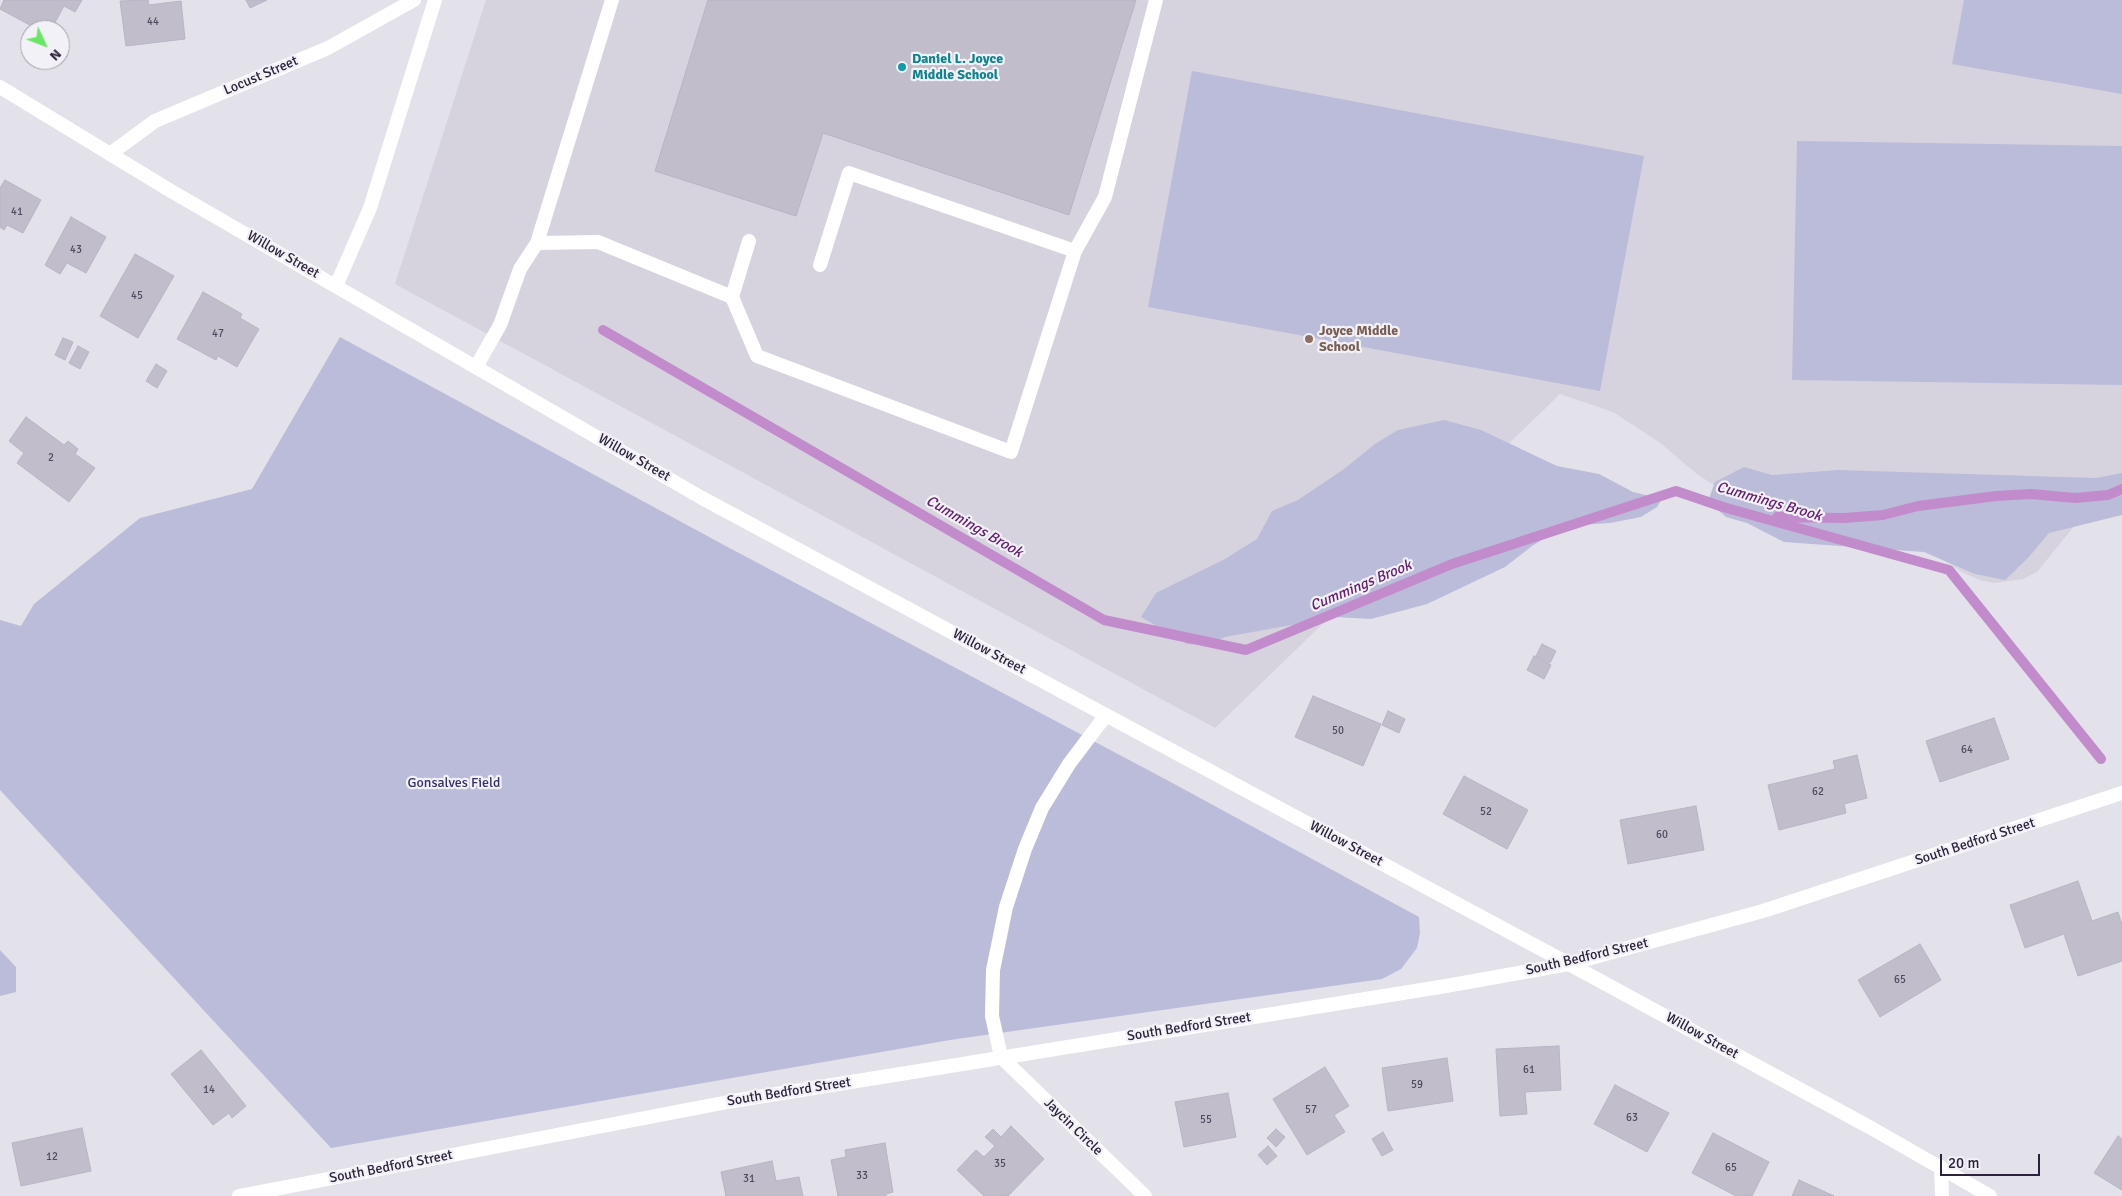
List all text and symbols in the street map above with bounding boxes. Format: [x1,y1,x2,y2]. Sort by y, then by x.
house number: 44 [147,15,159,29]
north arrow [20,20,70,70]
text: N [46,46,65,64]
place label: Daniel L. Joyce Middle School [912,51,1003,84]
street label: Locust Street [221,53,301,99]
marker: Daniel L. Joyce Middle School [896,61,908,73]
house number: 41 [11,205,23,219]
street label: Willow Street [244,228,322,282]
house number: 43 [70,243,82,257]
house number: 45 [131,289,143,303]
place label: Joyce Middle School [1319,323,1398,356]
house number: 47 [212,327,224,341]
marker: Joyce Middle School [1303,333,1315,345]
street label: Willow Street [595,431,673,485]
house number: 2 [48,451,54,465]
water label: Cummings Brook [1714,478,1824,526]
water label: Cummings Brook [923,492,1025,562]
water label: Cummings Brook [1308,557,1414,615]
street label: Willow Street [950,626,1028,678]
house number: 50 [1332,724,1344,738]
house number: 64 [1961,743,1973,757]
park label: Gonsalves Field [407,775,501,791]
house number: 62 [1812,785,1824,799]
house number: 52 [1480,805,1492,819]
street label: South Bedford Street [1913,815,2037,869]
street label: Willow Street [1307,818,1385,870]
house number: 60 [1656,828,1668,842]
street label: South Bedford Street [1524,935,1650,979]
house number: 65 [1894,973,1906,987]
street label: South Bedford Street [1126,1009,1252,1045]
street label: Willow Street [1663,1009,1741,1063]
house number: 61 [1523,1063,1535,1077]
street label: South Bedford Street [726,1074,852,1110]
house number: 59 [1411,1078,1423,1092]
house number: 14 [203,1083,215,1097]
street label: Jaycin Circle [1040,1095,1106,1159]
house number: 57 [1305,1103,1317,1117]
house number: 63 [1626,1111,1638,1125]
house number: 55 [1200,1113,1212,1127]
scale bar [1942,1144,2042,1176]
street label: South Bedford Street [328,1147,454,1187]
house number: 12 [46,1150,58,1164]
text: 20 m [1948,1154,1979,1172]
house number: 35 [994,1157,1006,1171]
house number: 65 [1725,1161,1737,1175]
house number: 33 [856,1169,868,1183]
house number: 31 [743,1172,755,1186]

